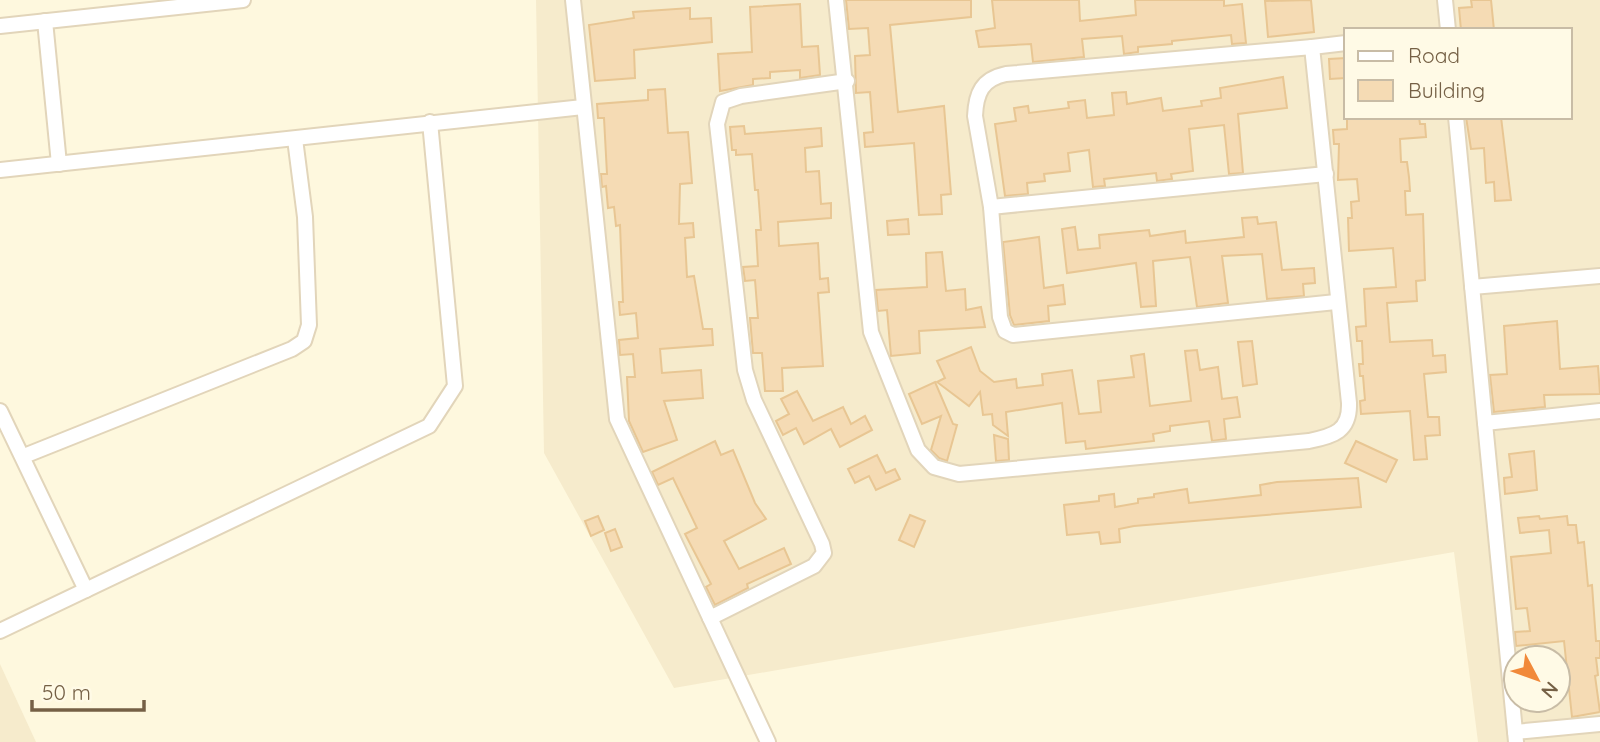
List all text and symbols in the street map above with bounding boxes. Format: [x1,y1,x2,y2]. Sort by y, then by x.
legend [1344,28,1572,119]
text: Road [1408,42,1460,68]
text: Building [1408,77,1485,103]
north arrow [1502,644,1572,714]
scale bar [32,668,144,712]
text: N [1536,677,1563,703]
text: 50 m [42,679,91,705]

